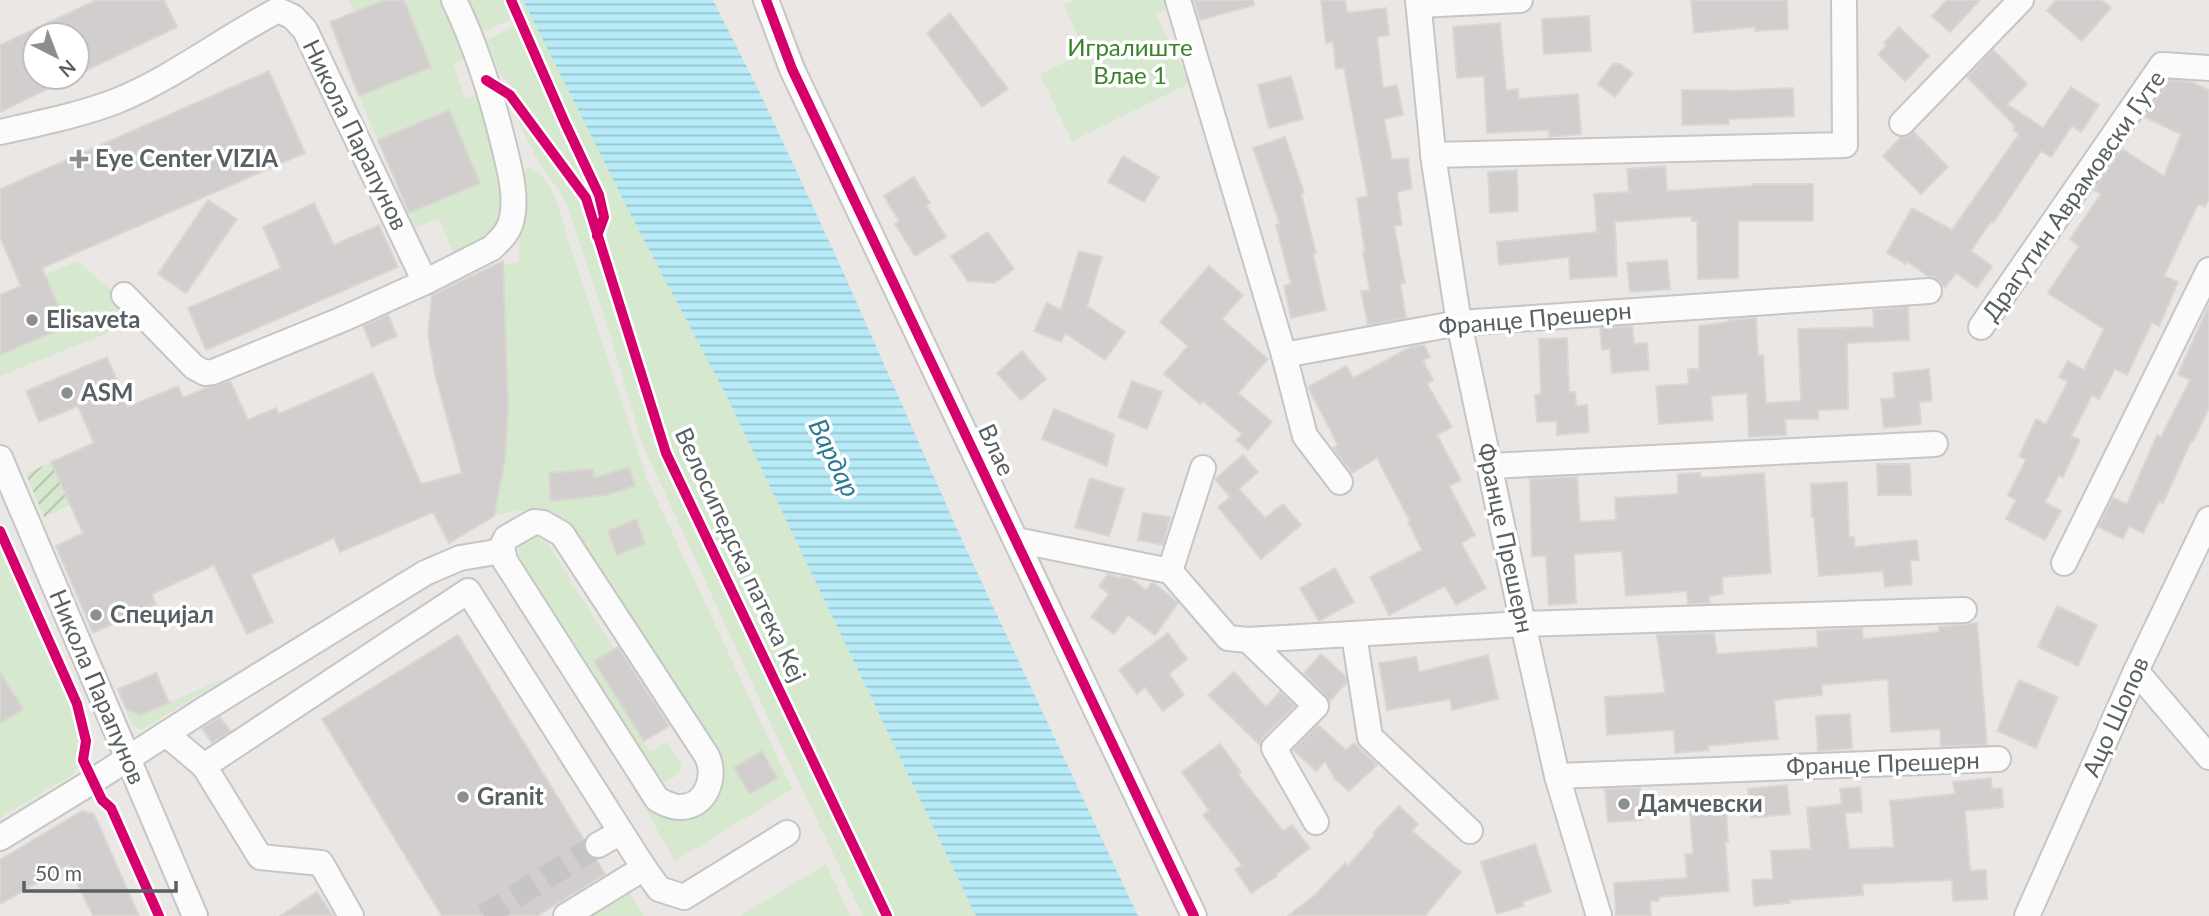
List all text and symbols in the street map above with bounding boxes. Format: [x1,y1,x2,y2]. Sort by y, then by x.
north arrow [21,21,91,91]
park label: Игралиште Влае 1 [1067,32,1193,89]
street label: Никола Парапунов [298,34,415,235]
text: N [55,56,81,82]
street label: Драгутин Аврамовски Гуте [1975,64,2170,326]
place label: Eye Center VIZIA [95,143,279,172]
marker: Eye Center VIZIA [69,149,89,169]
street label: Франце Прешерн [1437,295,1633,340]
place label: Elisaveta [46,304,140,333]
marker: Elisaveta [24,312,40,328]
place label: ASM [80,377,134,406]
marker: ASM [59,385,75,401]
water label: Вардар [802,413,868,502]
street label: Влае [973,419,1022,480]
street label: Велосипедска патека Кеј [670,423,813,686]
street label: Францe Прешерн [1472,440,1541,635]
street label: Никола Парапунов [44,585,153,788]
place label: Специјал [110,599,214,628]
marker: Специјал [88,607,104,623]
street label: Ацо Шопов [2075,652,2154,781]
street label: Франце Прешерн [1786,745,1980,780]
place label: Granit [477,781,544,810]
place label: Дамчевски [1638,788,1763,817]
marker: Granit [455,789,471,805]
marker: Дамчевски [1616,796,1632,812]
scale bar [24,850,177,894]
text: 50 m [35,860,82,885]

